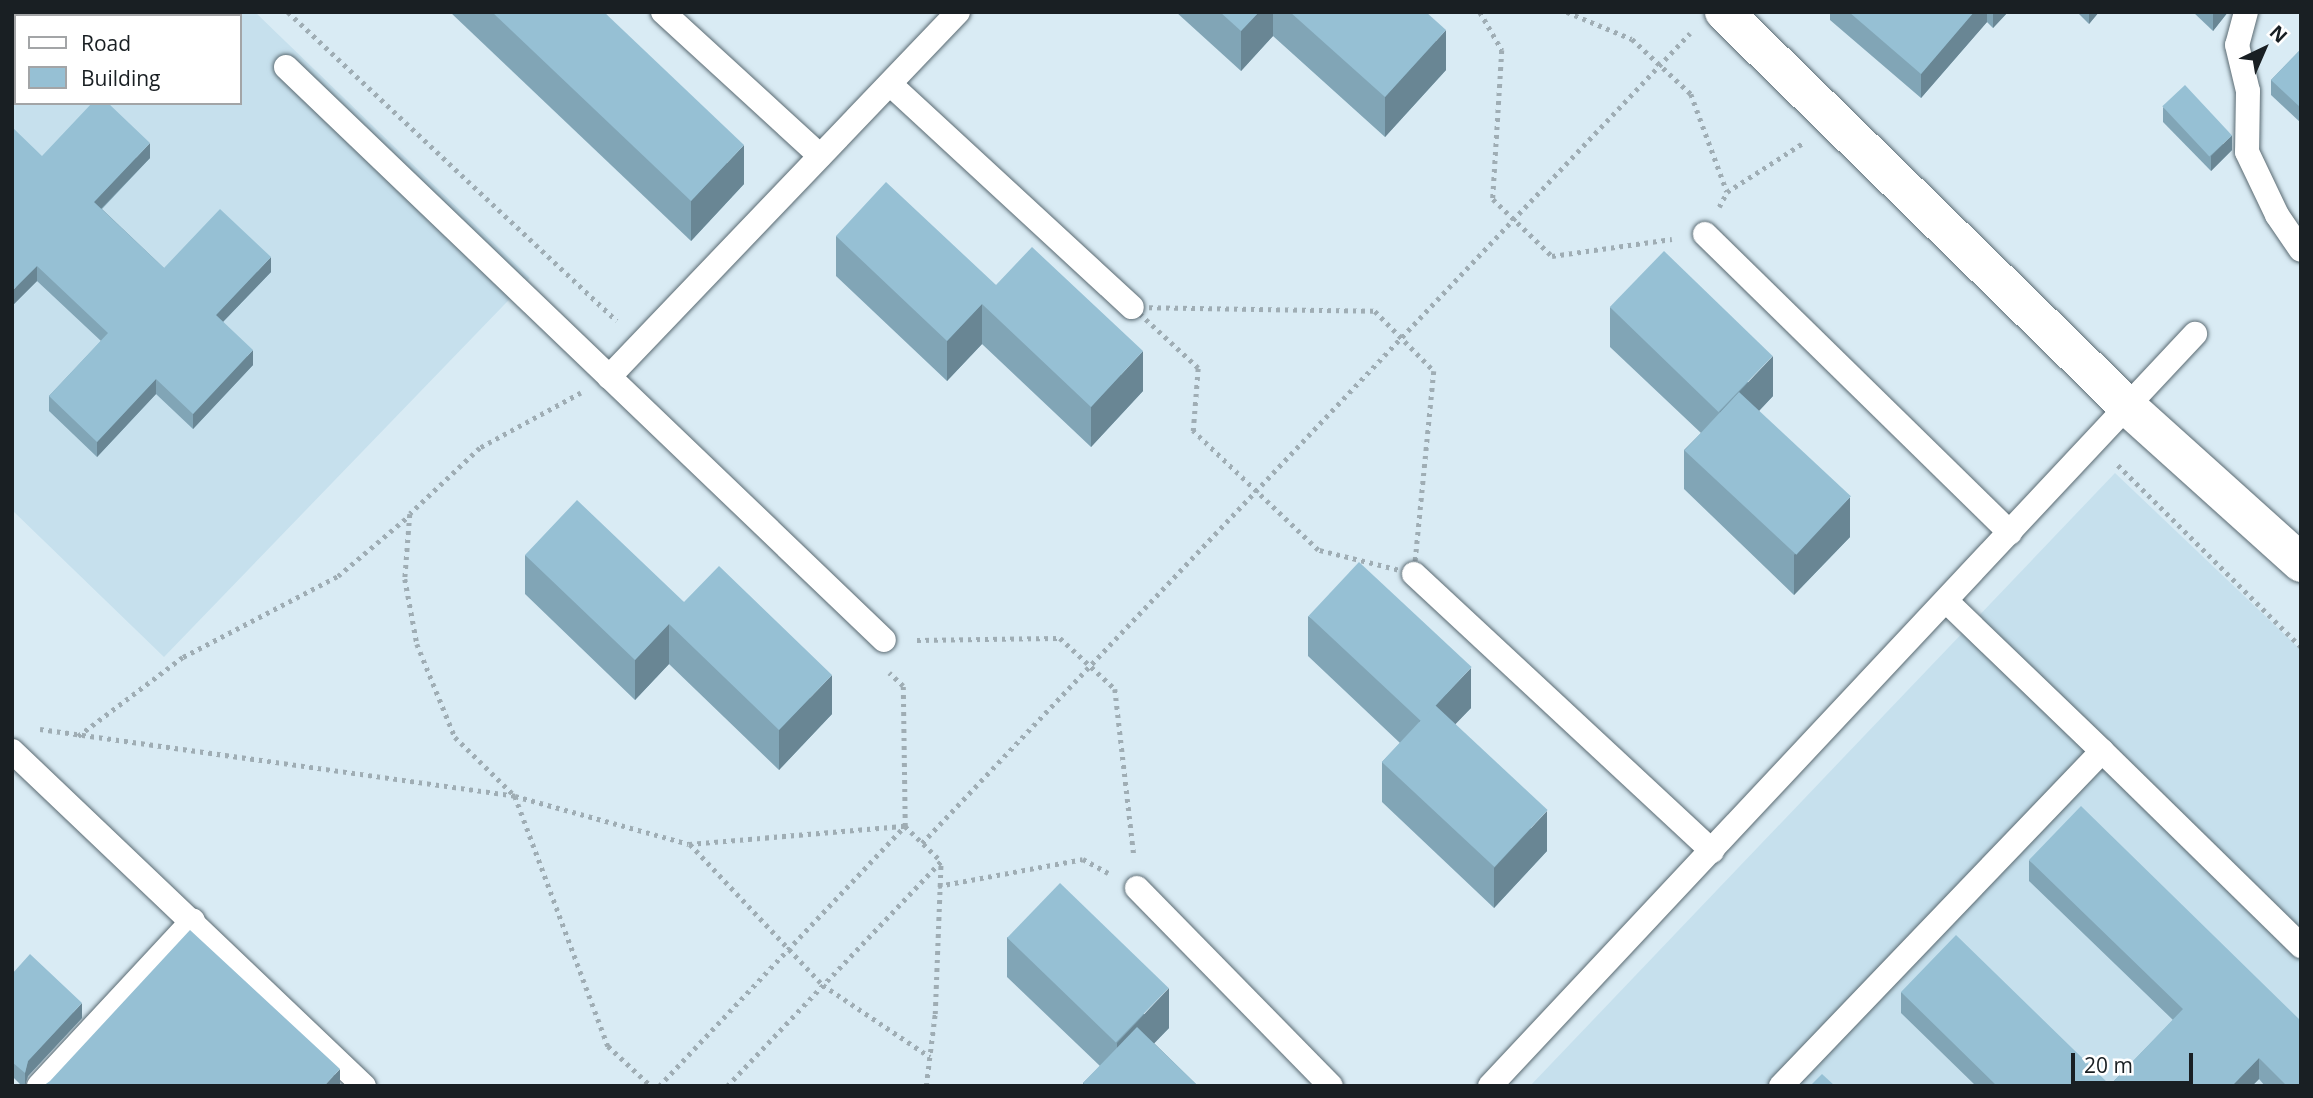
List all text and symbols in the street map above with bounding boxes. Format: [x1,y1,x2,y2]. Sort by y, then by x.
legend [14,14,242,105]
north arrow [2229,14,2299,84]
text: N [2264,19,2293,49]
text: Road [81,29,131,57]
text: Building [81,64,160,92]
scale bar [2075,1038,2198,1082]
text: 20 m [2084,1051,2133,1079]

